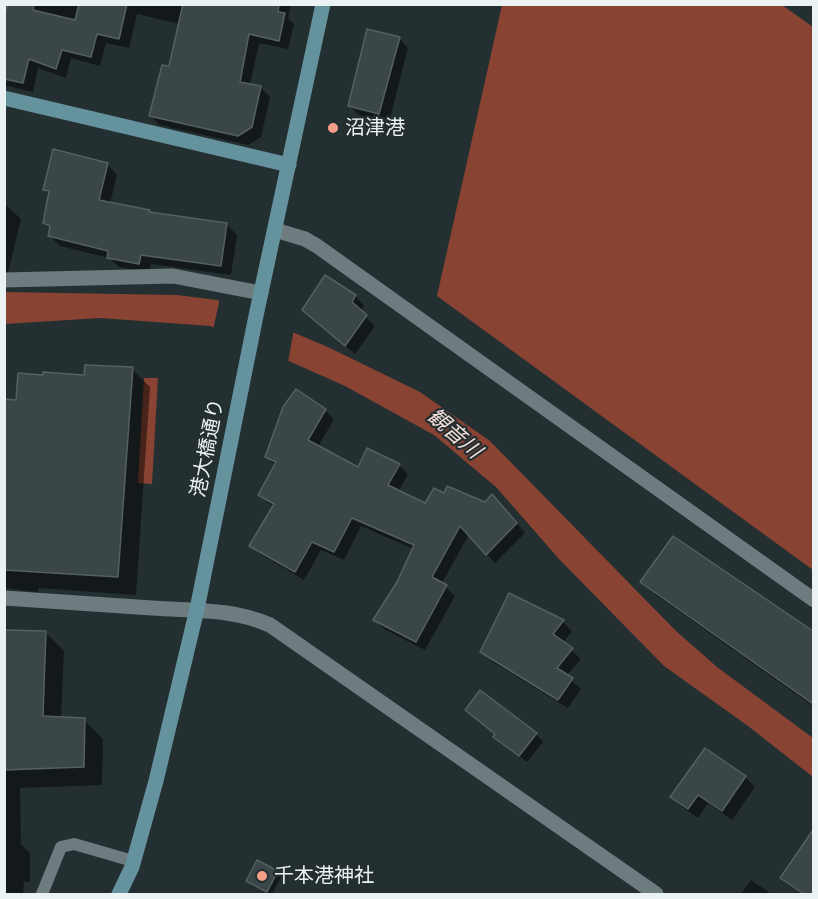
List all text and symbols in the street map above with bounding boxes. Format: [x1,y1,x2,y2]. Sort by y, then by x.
place label: 沼津港 [345,116,405,140]
marker: 沼津港 [326,121,340,135]
street label: 港大橋通り [187,397,229,499]
water label: 観音川 [422,404,486,464]
place label: 千本港神社 [274,864,374,888]
marker: 千本港神社 [255,869,269,883]

